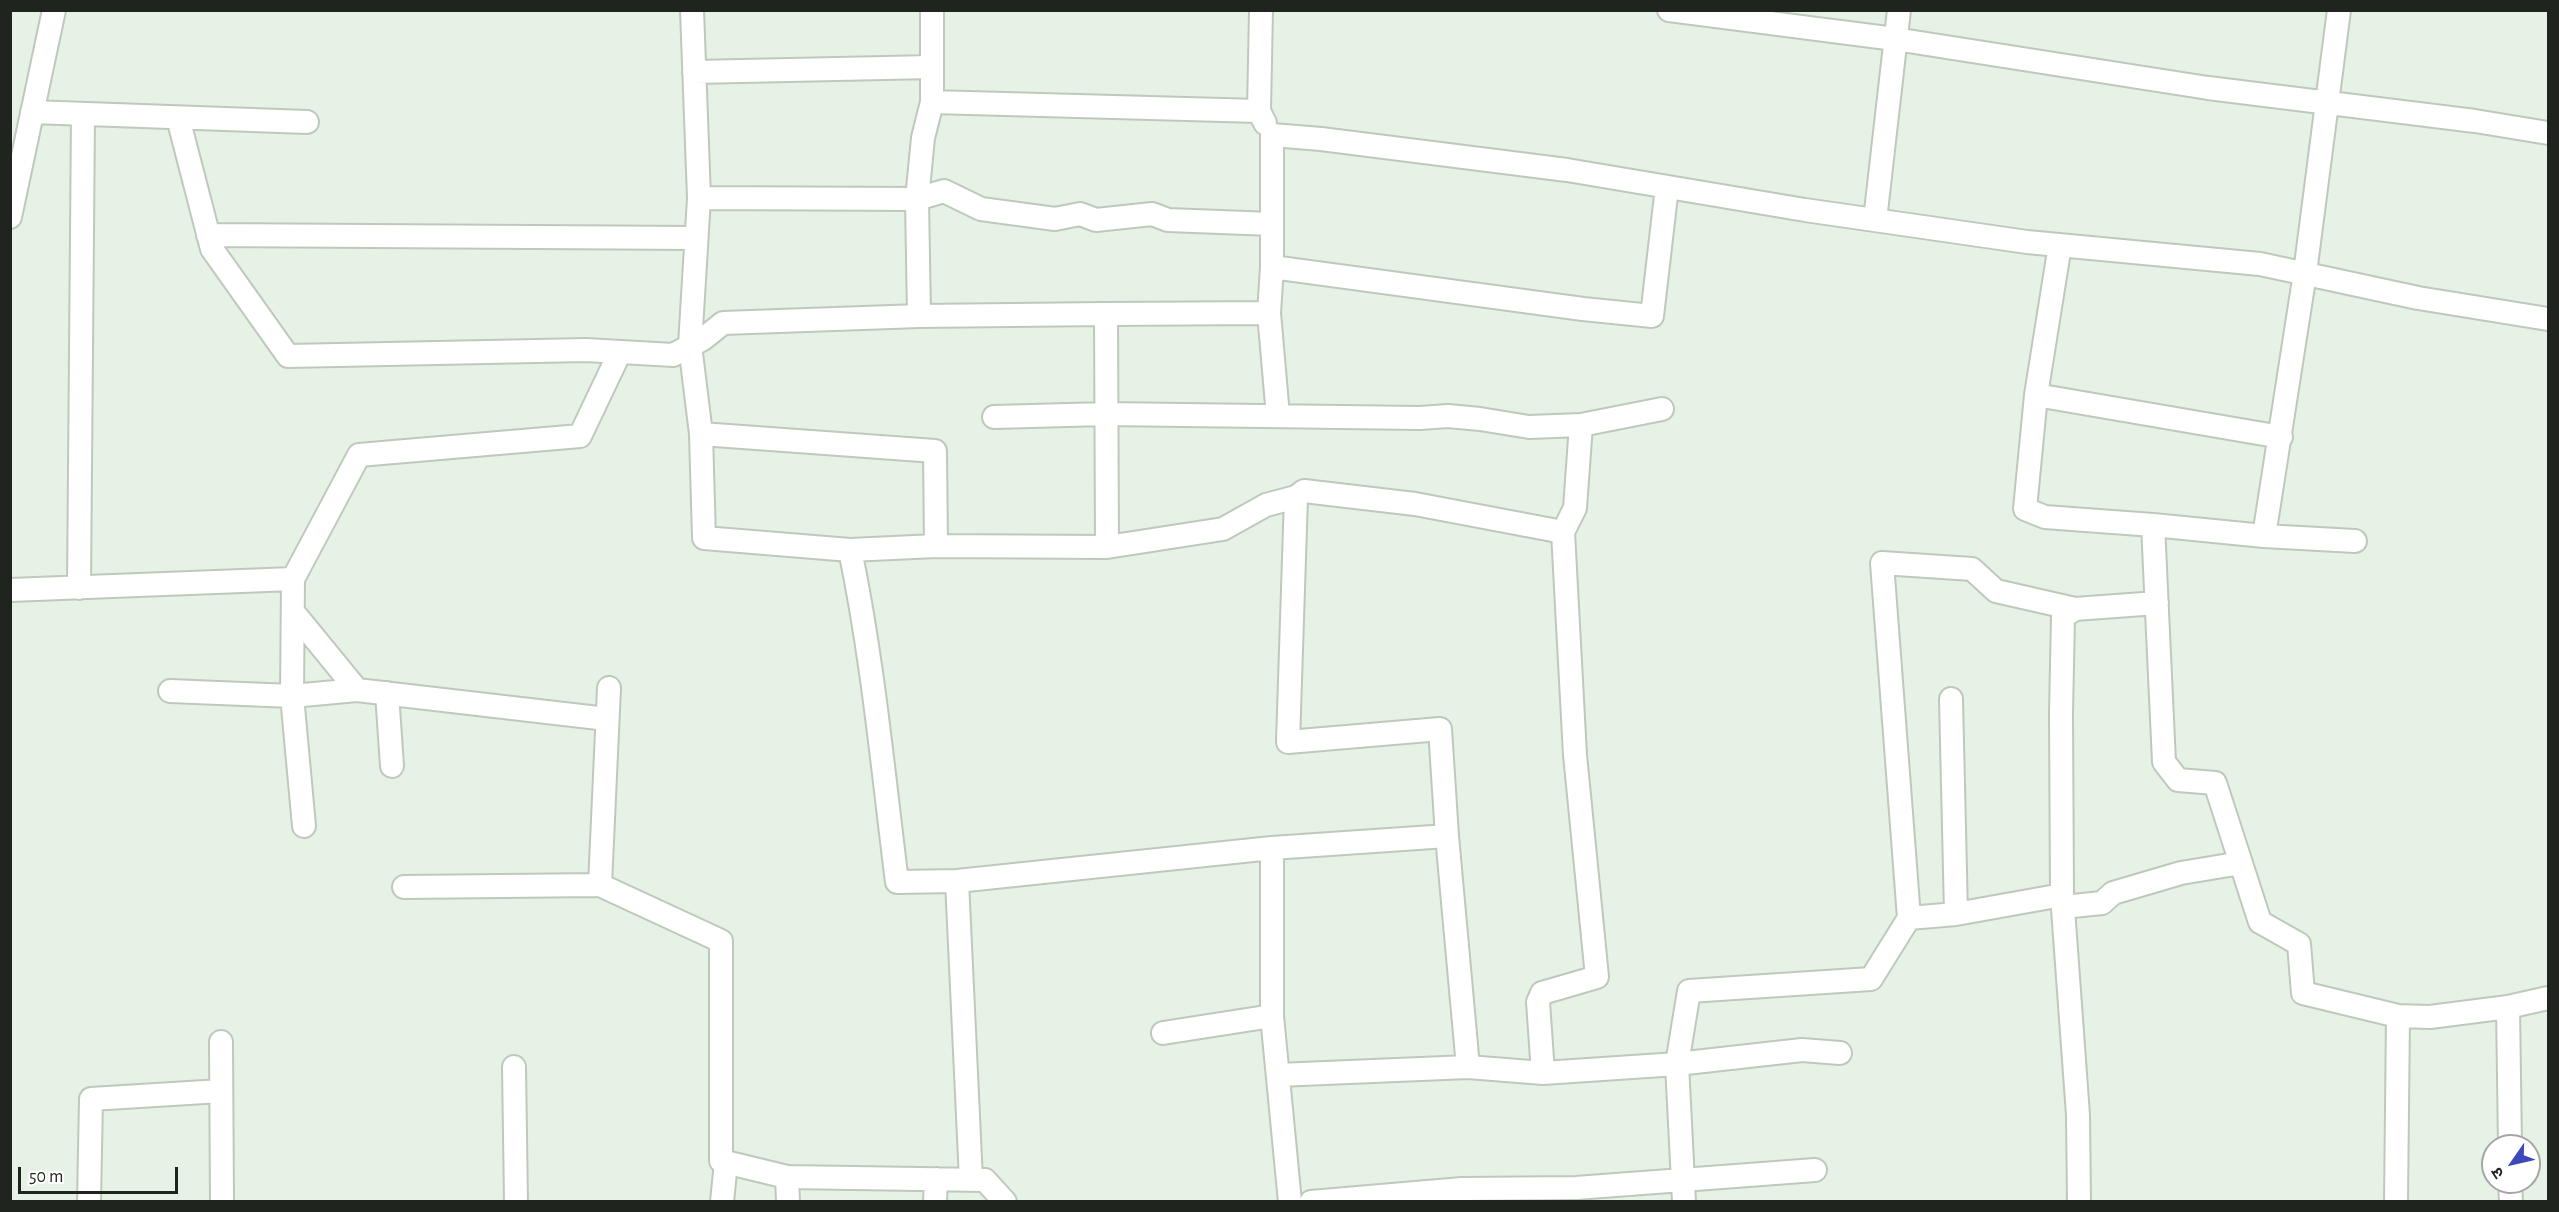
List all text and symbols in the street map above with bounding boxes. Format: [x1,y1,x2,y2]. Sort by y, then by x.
north arrow [2481,1134,2541,1194]
scale bar [21,1155,182,1193]
text: उ [2488,1165,2507,1181]
text: 50 m [29,1168,63,1186]

